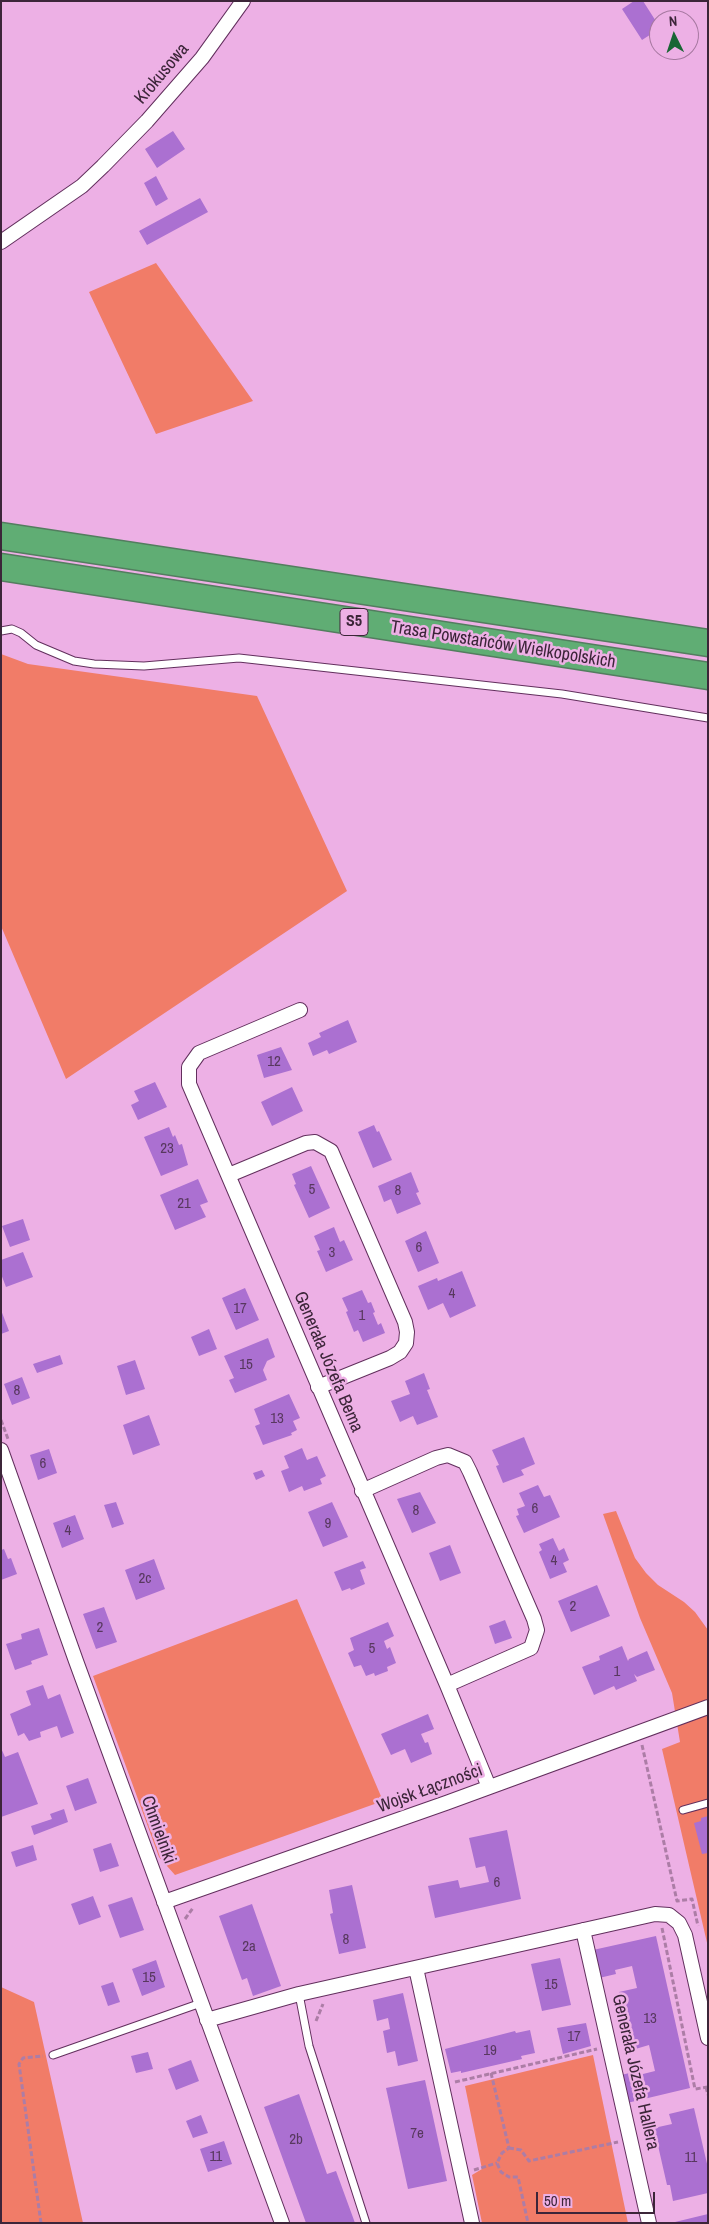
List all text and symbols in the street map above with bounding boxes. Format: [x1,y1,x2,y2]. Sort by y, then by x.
north arrow [649,10,699,60]
text: N [668,12,678,30]
street label: Krokusowa [130,39,194,109]
road number: S5 [340,608,368,636]
street label: Trasa Powstańców Wielkopolskich [389,617,617,673]
house number: 12 [267,1053,281,1071]
house number: 23 [160,1140,174,1158]
house number: 5 [309,1181,315,1199]
house number: 8 [395,1182,401,1200]
house number: 21 [177,1195,191,1213]
house number: 6 [416,1239,422,1257]
house number: 3 [329,1244,335,1262]
house number: 4 [449,1285,455,1303]
street label: Generała Józefa Bema [289,1288,367,1436]
house number: 17 [233,1300,247,1318]
house number: 1 [359,1307,365,1325]
house number: 15 [239,1356,253,1374]
house number: 8 [14,1382,20,1400]
house number: 13 [270,1410,284,1428]
house number: 6 [40,1455,46,1473]
house number: 6 [532,1500,538,1518]
house number: 8 [413,1502,419,1520]
house number: 9 [325,1515,331,1533]
house number: 4 [65,1522,71,1540]
house number: 4 [551,1552,557,1570]
house number: 2c [139,1570,151,1588]
house number: 2 [570,1598,576,1616]
house number: 2 [97,1619,103,1637]
house number: 5 [369,1640,375,1658]
house number: 1 [614,1663,620,1681]
street label: Wojsk Łączności [374,1760,486,1818]
street label: Chmielniki [136,1793,180,1867]
house number: 6 [494,1874,500,1892]
house number: 8 [343,1931,349,1949]
house number: 2a [242,1938,256,1956]
house number: 15 [142,1969,156,1987]
house number: 15 [544,1976,558,1994]
street label: Generała Józefa Hallera [607,1992,663,2152]
house number: 13 [643,2010,657,2028]
house number: 17 [567,2028,581,2046]
house number: 19 [483,2042,497,2060]
house number: 7e [410,2125,424,2143]
house number: 2b [289,2131,303,2149]
house number: 11 [210,2148,222,2166]
house number: 11 [685,2149,697,2167]
scale bar [539,2182,658,2214]
text: 50 m [544,2190,571,2211]

